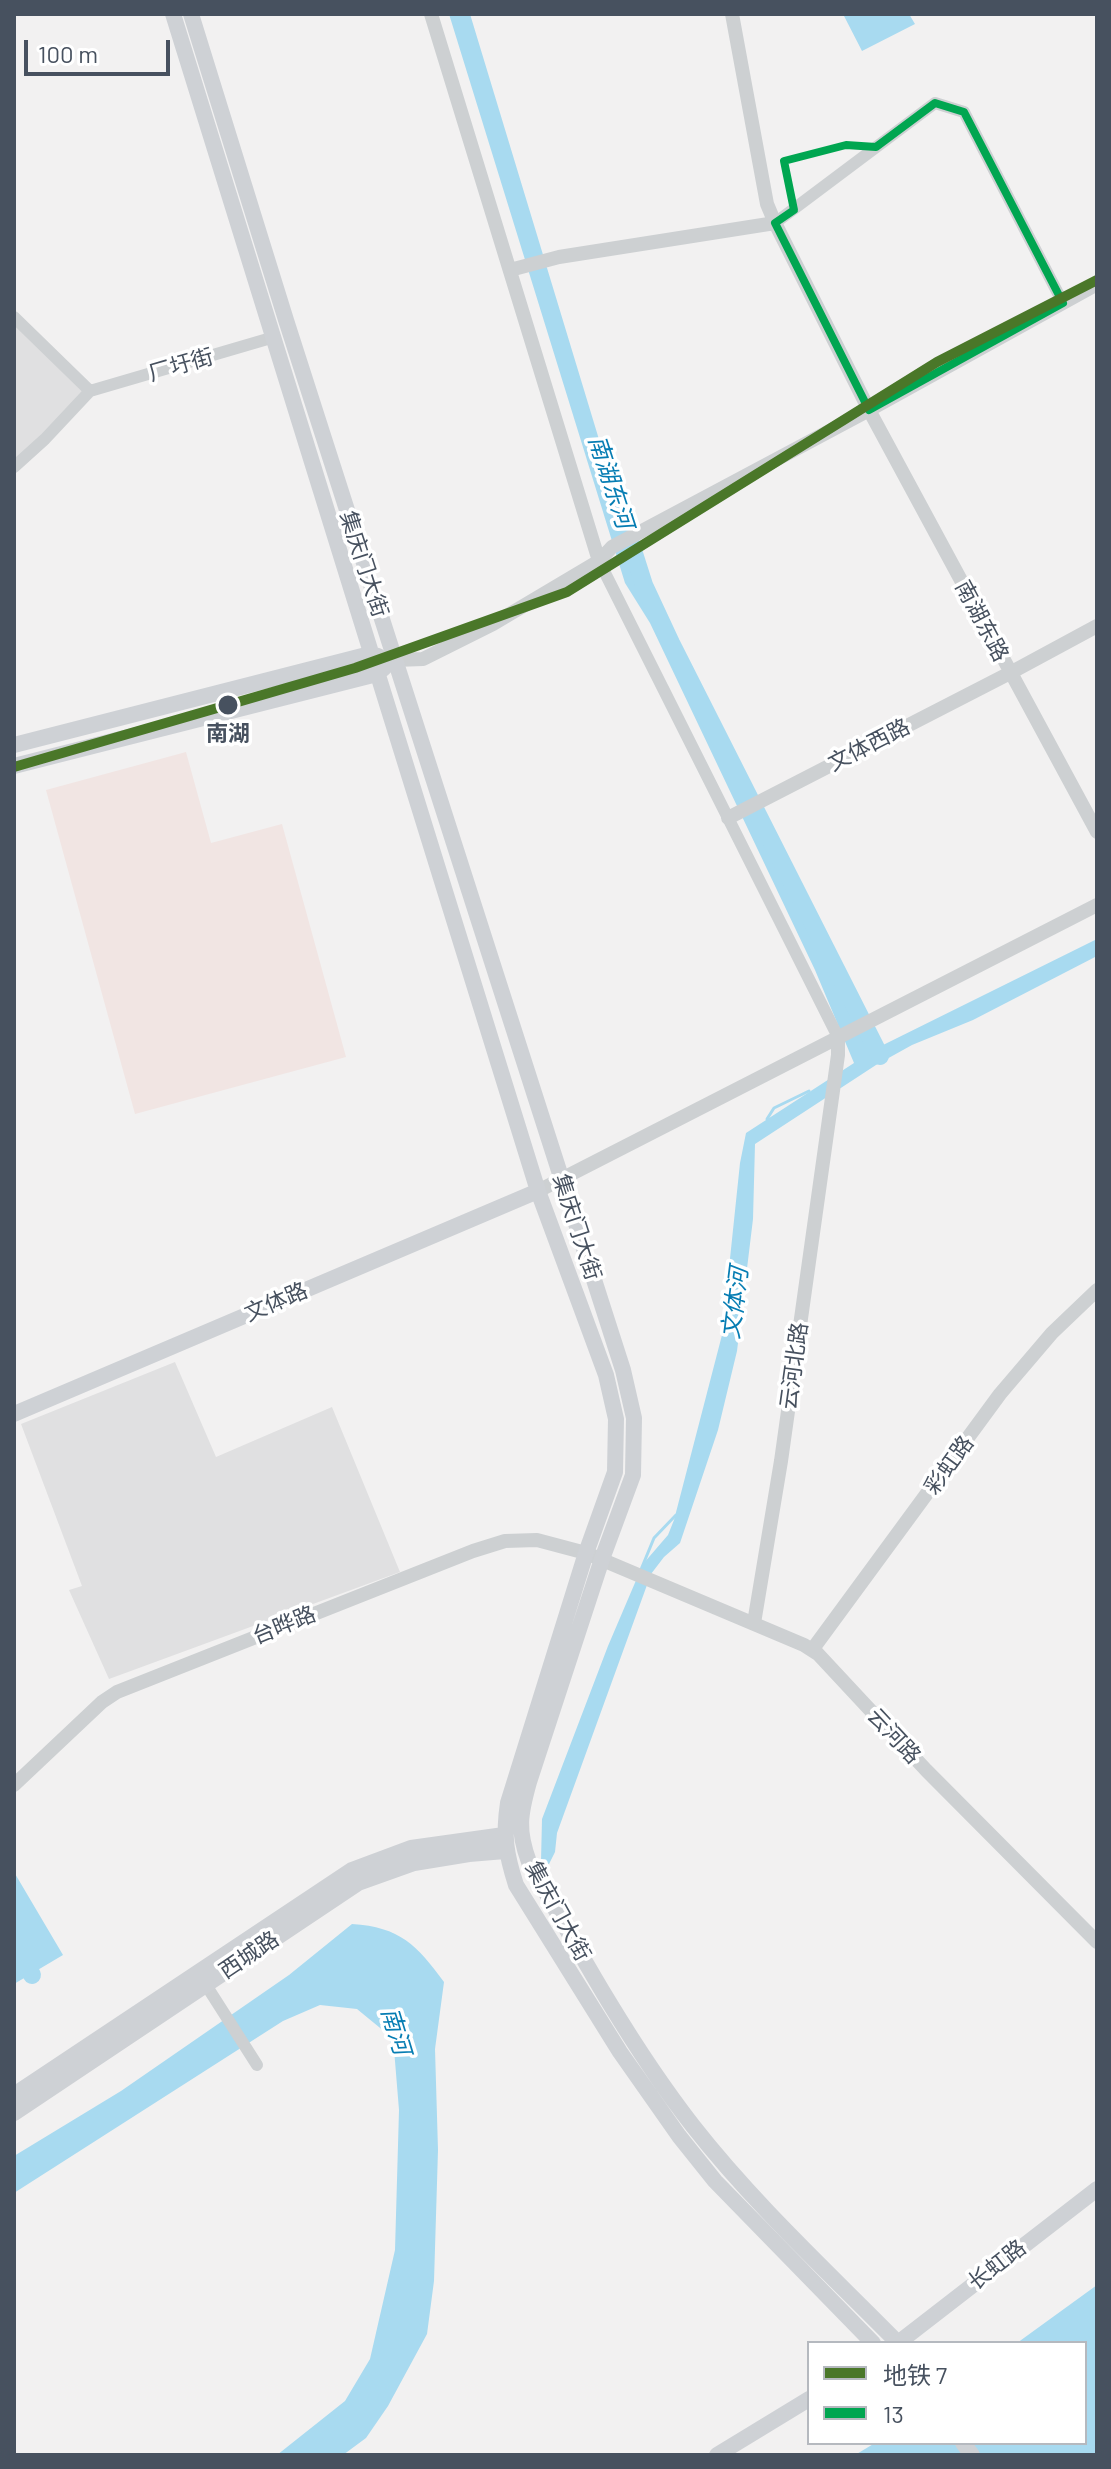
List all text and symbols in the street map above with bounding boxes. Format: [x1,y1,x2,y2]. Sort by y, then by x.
scale bar [28,24,174,74]
text: 100 m [38,39,98,68]
street label: 厂圩街 [146,343,216,387]
water label: 南湖东河 [582,432,640,532]
street label: 集庆门大街 [334,508,394,620]
street label: 南湖东路 [950,576,1014,666]
marker: 南湖 [216,693,240,717]
street label: 文体西路 [824,713,914,777]
place label: 南湖 [206,721,250,747]
street label: 集庆门大街 [547,1171,607,1283]
water label: 文体河 [716,1266,754,1340]
street label: 文体路 [240,1277,312,1327]
street label: 云河北路 [775,1321,813,1411]
street label: 彩虹路 [919,1431,979,1499]
street label: 台晔路 [248,1600,320,1650]
street label: 云河路 [862,1703,926,1769]
street label: 集庆门大街 [520,1856,596,1966]
street label: 西城路 [214,1926,284,1984]
water label: 南河 [375,2004,417,2058]
street label: 长虹路 [963,2234,1031,2296]
legend [807,2341,1087,2445]
text: 地铁 7 [883,2360,947,2389]
text: 13 [883,2399,904,2428]

